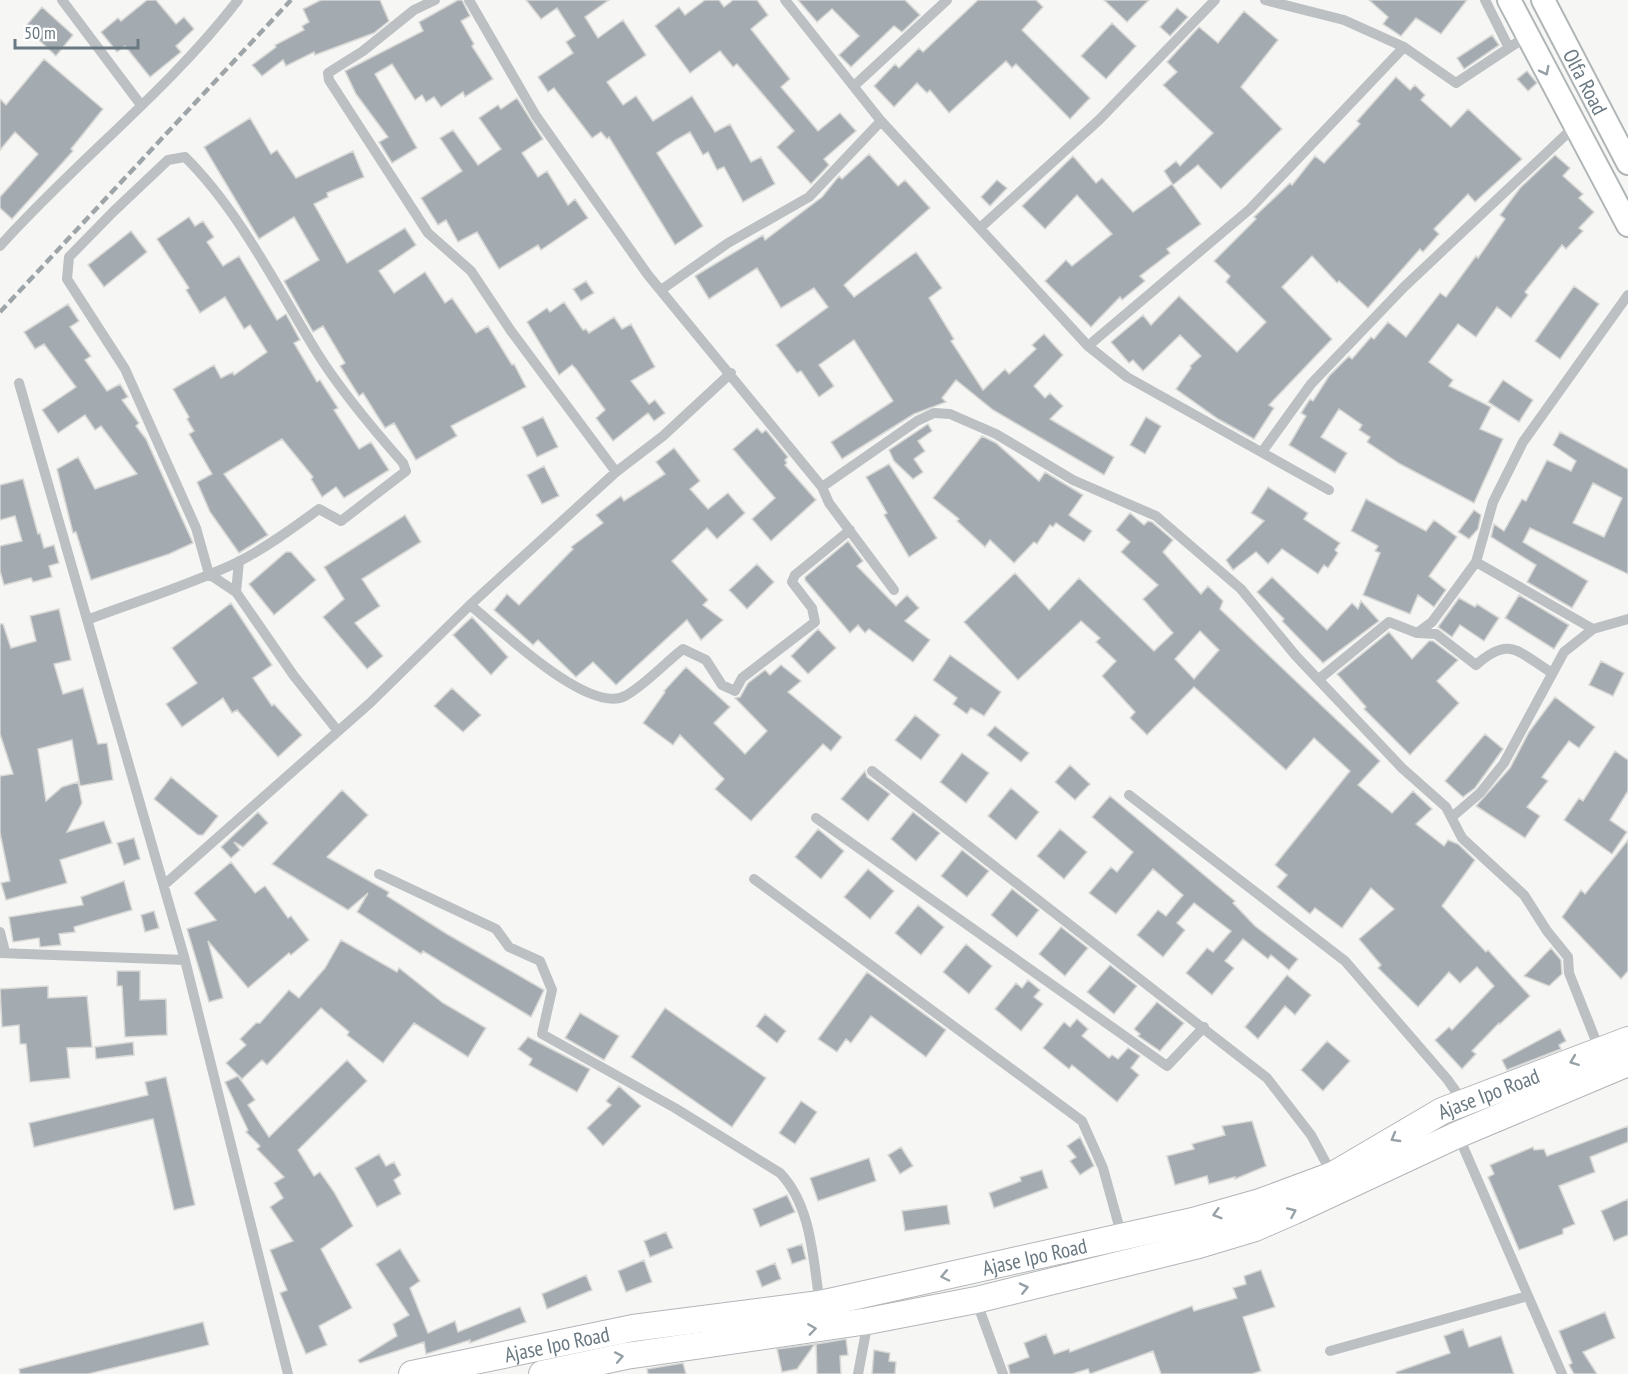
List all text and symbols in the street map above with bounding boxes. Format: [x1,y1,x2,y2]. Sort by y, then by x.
scale bar [15,12,138,50]
text: 50 m [24,21,56,44]
street label: Olfa Road [1557,44,1614,119]
one-way arrow [1538,64,1550,75]
one-way arrow [1569,1054,1579,1067]
street label: Ajase Ipo Road [1434,1062,1543,1125]
one-way arrow [1391,1131,1401,1142]
one-way arrow [1212,1207,1222,1219]
one-way arrow [1286,1207,1297,1219]
street label: Ajase Ipo Road [980,1232,1089,1281]
one-way arrow [940,1269,950,1282]
one-way arrow [1019,1283,1029,1296]
street label: Ajase Ipo Road [502,1320,612,1368]
one-way arrow [808,1323,817,1335]
one-way arrow [614,1351,624,1364]

